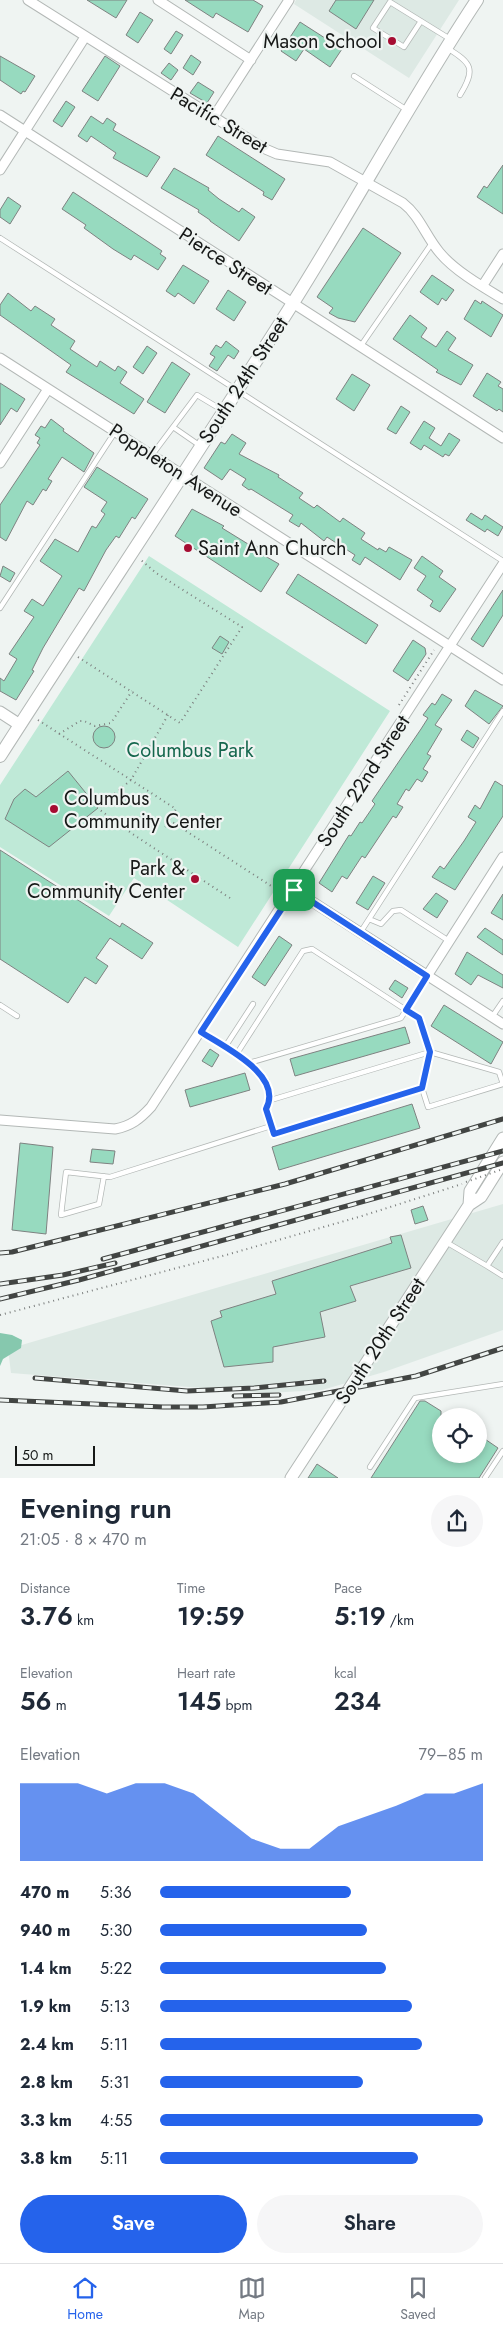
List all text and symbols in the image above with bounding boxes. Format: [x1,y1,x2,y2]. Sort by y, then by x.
place label: Mason School [263,27,382,56]
marker: Mason School [386,35,398,47]
street label: Pacific Street [165,80,273,161]
street label: Pierce Street [173,220,278,303]
street label: South 24th Street [192,311,295,449]
street label: Poppleton Avenue [103,416,248,524]
place label: Saint Ann Church [198,534,347,563]
marker: Saint Ann Church [182,542,194,554]
street label: South 22nd Street [310,709,417,853]
park label: Columbus Park [127,736,254,765]
place label: Columbus Community Center [64,784,222,836]
marker: Columbus Community Center [48,803,60,815]
place label: Park & Community Center [27,854,185,906]
pin [273,869,315,911]
marker: Park & Community Center [189,873,201,885]
icon: arrive [280,876,308,904]
street label: South 20th Street [328,1272,432,1410]
map controls [432,1408,487,1463]
button: locate [432,1408,487,1463]
scale bar [15,1443,95,1466]
text: 50 m [22,1445,53,1465]
text: Evening run [20,1488,172,1529]
button: share [431,1495,483,1547]
text: 21:05 · 8 × 470 m [20,1528,147,1551]
text: Distance [20,1578,70,1598]
text: Time [177,1578,205,1598]
text: Pace [334,1578,362,1598]
text: 3.76 [20,1598,73,1634]
text: 19:59 [177,1598,245,1634]
text: 5:19 [334,1598,386,1634]
text: km [73,1610,94,1630]
text: /km [386,1610,414,1630]
text: Elevation [20,1663,73,1683]
text: Heart rate [177,1663,235,1683]
text: kcal [334,1663,357,1683]
text: 56 [20,1683,52,1719]
text: 145 [177,1683,221,1719]
text: 234 [334,1683,381,1719]
text: m [52,1695,67,1715]
text: bpm [221,1695,252,1715]
text: Elevation [20,1743,80,1766]
text: 79–85 m [419,1743,483,1766]
text: 470 m [20,1881,69,1904]
text: 5:36 [100,1881,132,1904]
text: 940 m [20,1919,70,1942]
text: 5:30 [100,1919,132,1942]
text: 1.4 km [20,1957,72,1980]
text: 5:22 [100,1957,132,1980]
text: 1.9 km [20,1995,71,2018]
text: 5:13 [100,1995,130,2018]
text: 2.4 km [20,2033,74,2056]
text: 5:11 [100,2033,128,2056]
text: 2.8 km [20,2071,73,2094]
text: 5:31 [100,2071,130,2094]
text: 3.3 km [20,2109,72,2132]
text: 4:55 [100,2109,132,2132]
text: 3.8 km [20,2147,72,2170]
text: 5:11 [100,2147,128,2170]
button: Save [20,2195,247,2253]
button: Share [257,2195,483,2253]
tab: Home [67,2274,103,2324]
tab: Map [238,2274,266,2324]
tab: Saved [400,2274,436,2324]

